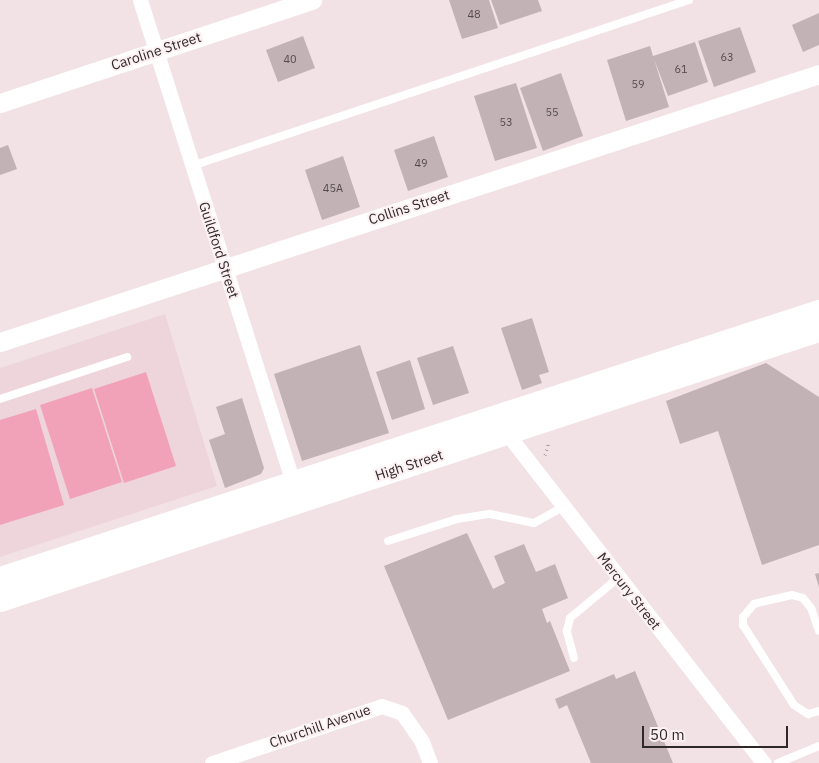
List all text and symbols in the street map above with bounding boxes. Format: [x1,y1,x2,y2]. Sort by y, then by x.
house number: 48 [467,7,481,21]
street label: Caroline Street [109,29,203,73]
house number: 63 [720,50,734,64]
house number: 40 [283,52,297,66]
house number: 61 [674,62,688,76]
house number: 59 [631,77,645,91]
house number: 55 [545,105,559,119]
house number: 53 [499,115,513,129]
house number: 49 [414,156,428,170]
house number: 45A [323,181,343,195]
street label: Collins Street [366,186,452,228]
street label: Guildford Street [196,200,242,300]
street label: High Street [373,446,445,484]
street label: Mercury Street [594,549,664,633]
street label: Churchill Avenue [267,701,373,751]
scale bar [644,716,790,748]
text: 50 m [650,725,685,744]

